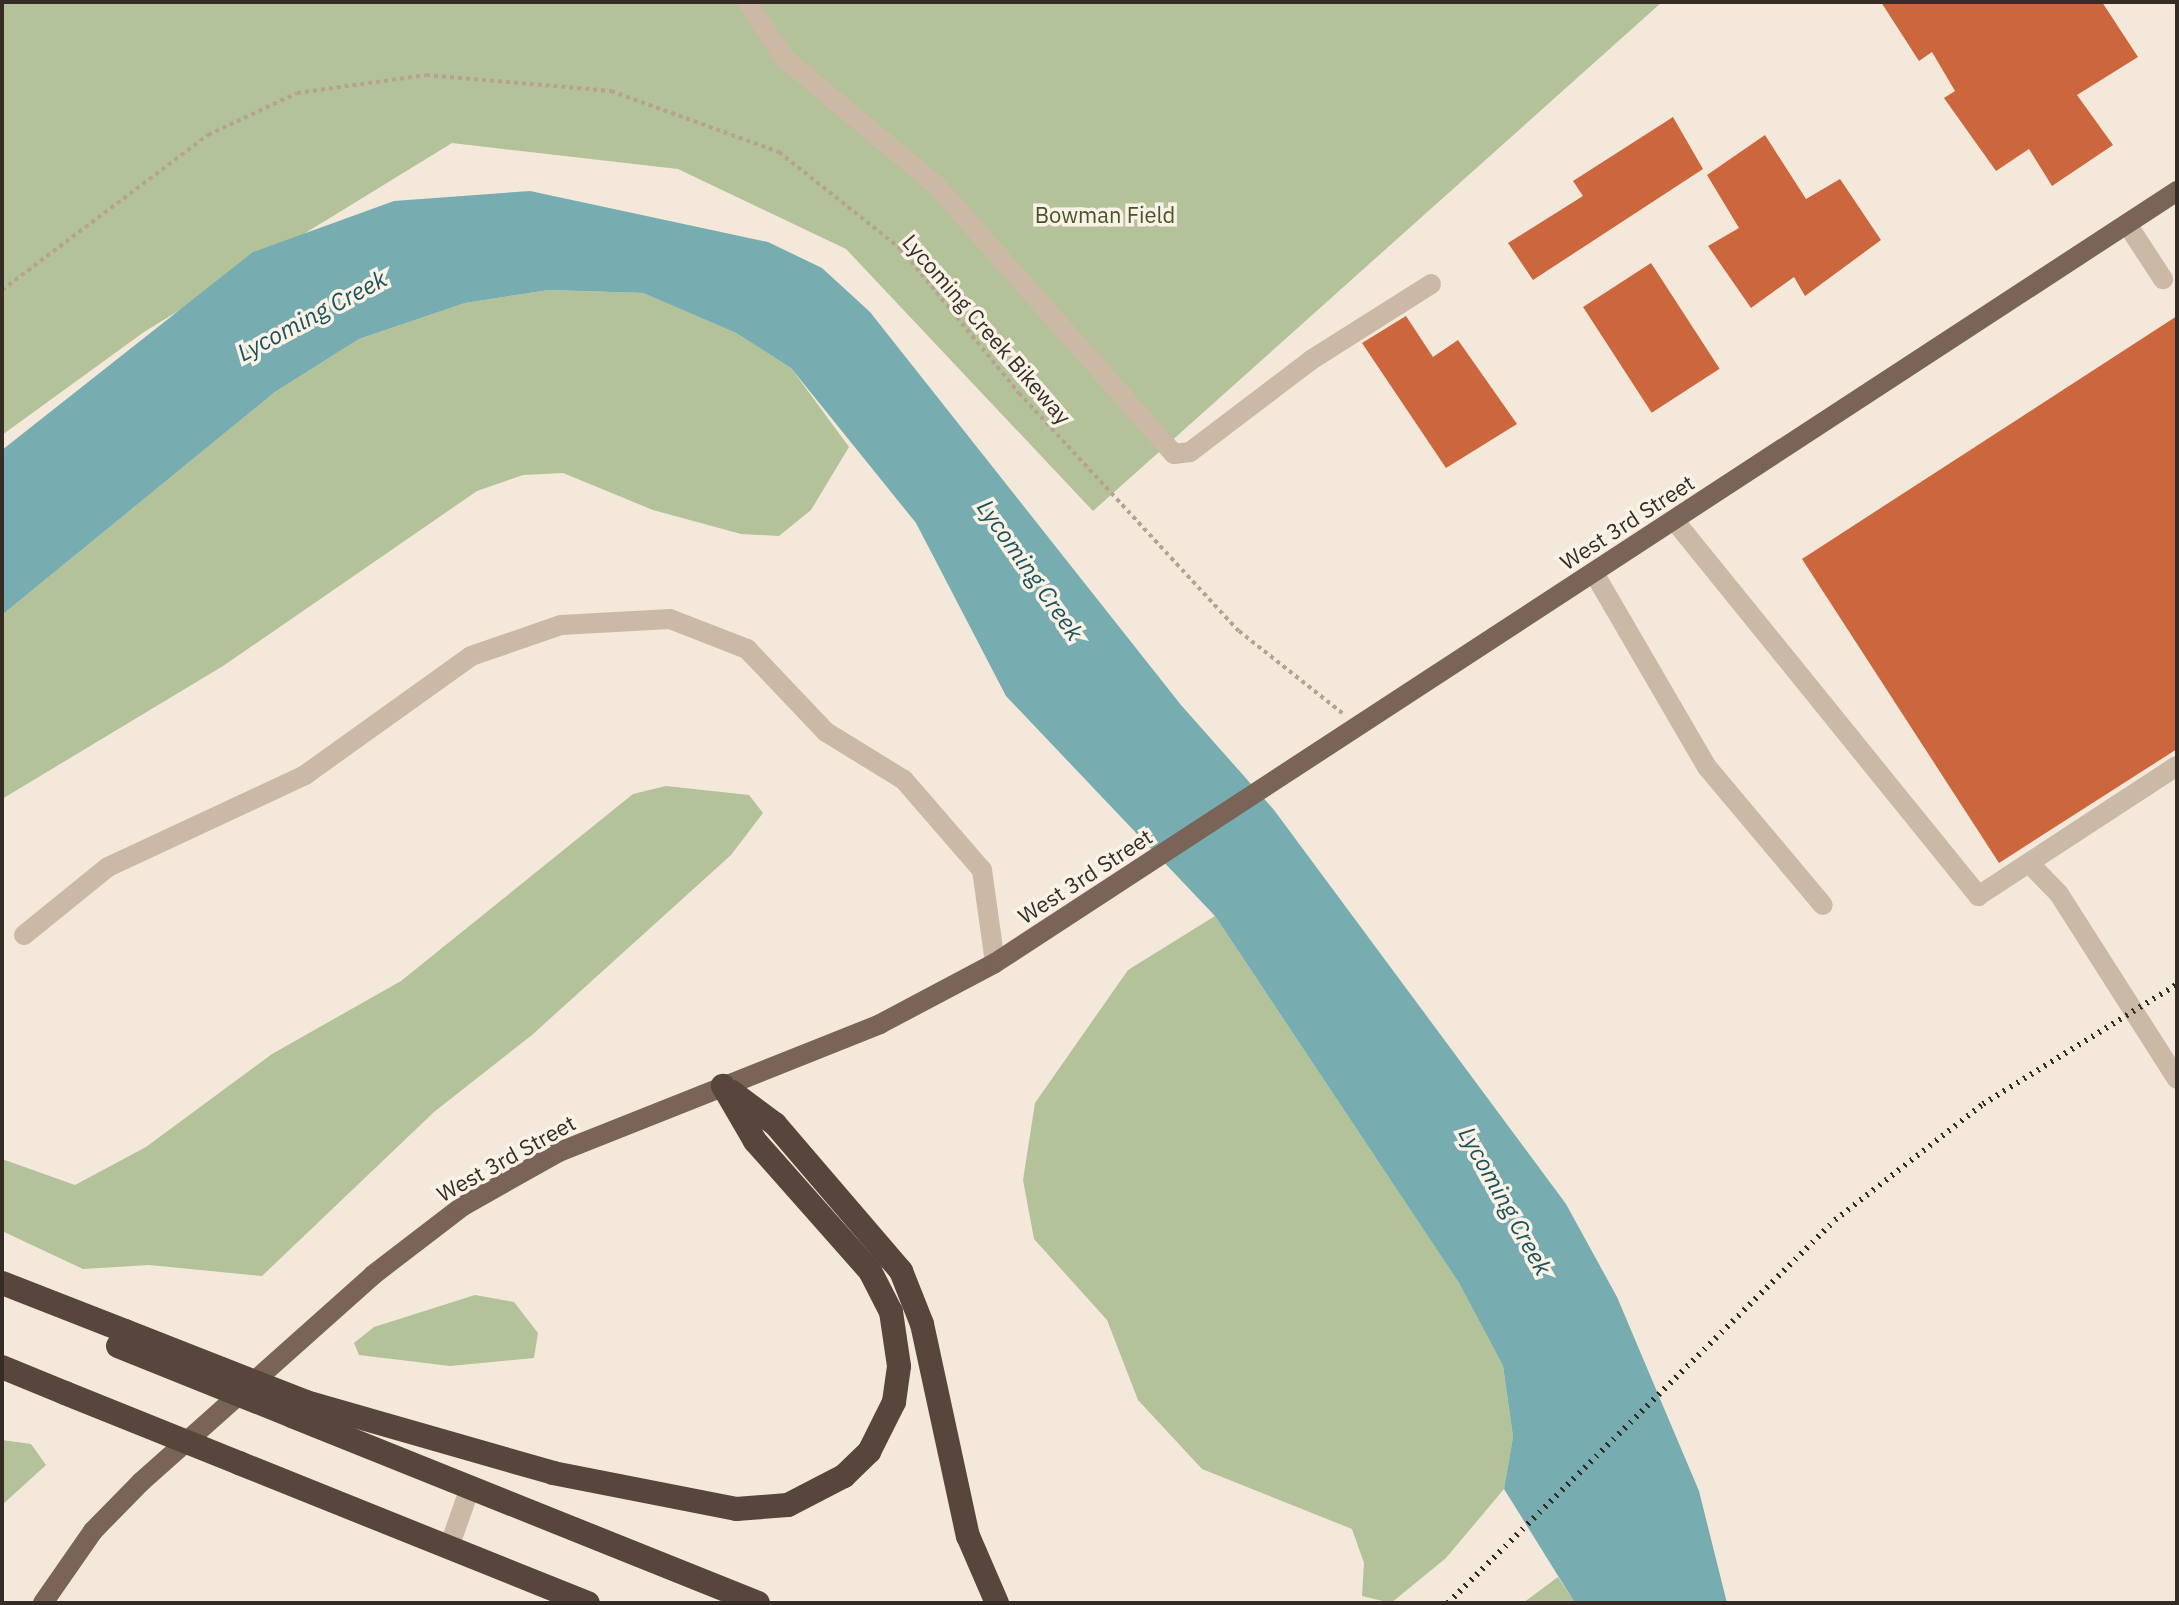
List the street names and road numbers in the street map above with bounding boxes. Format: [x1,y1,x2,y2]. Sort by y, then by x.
street label: Lycoming Creek Bikeway [897,229,1077,429]
street label: West 3rd Street [1555,469,1699,575]
street label: West 3rd Street [1013,823,1157,929]
street label: West 3rd Street [432,1109,580,1207]

